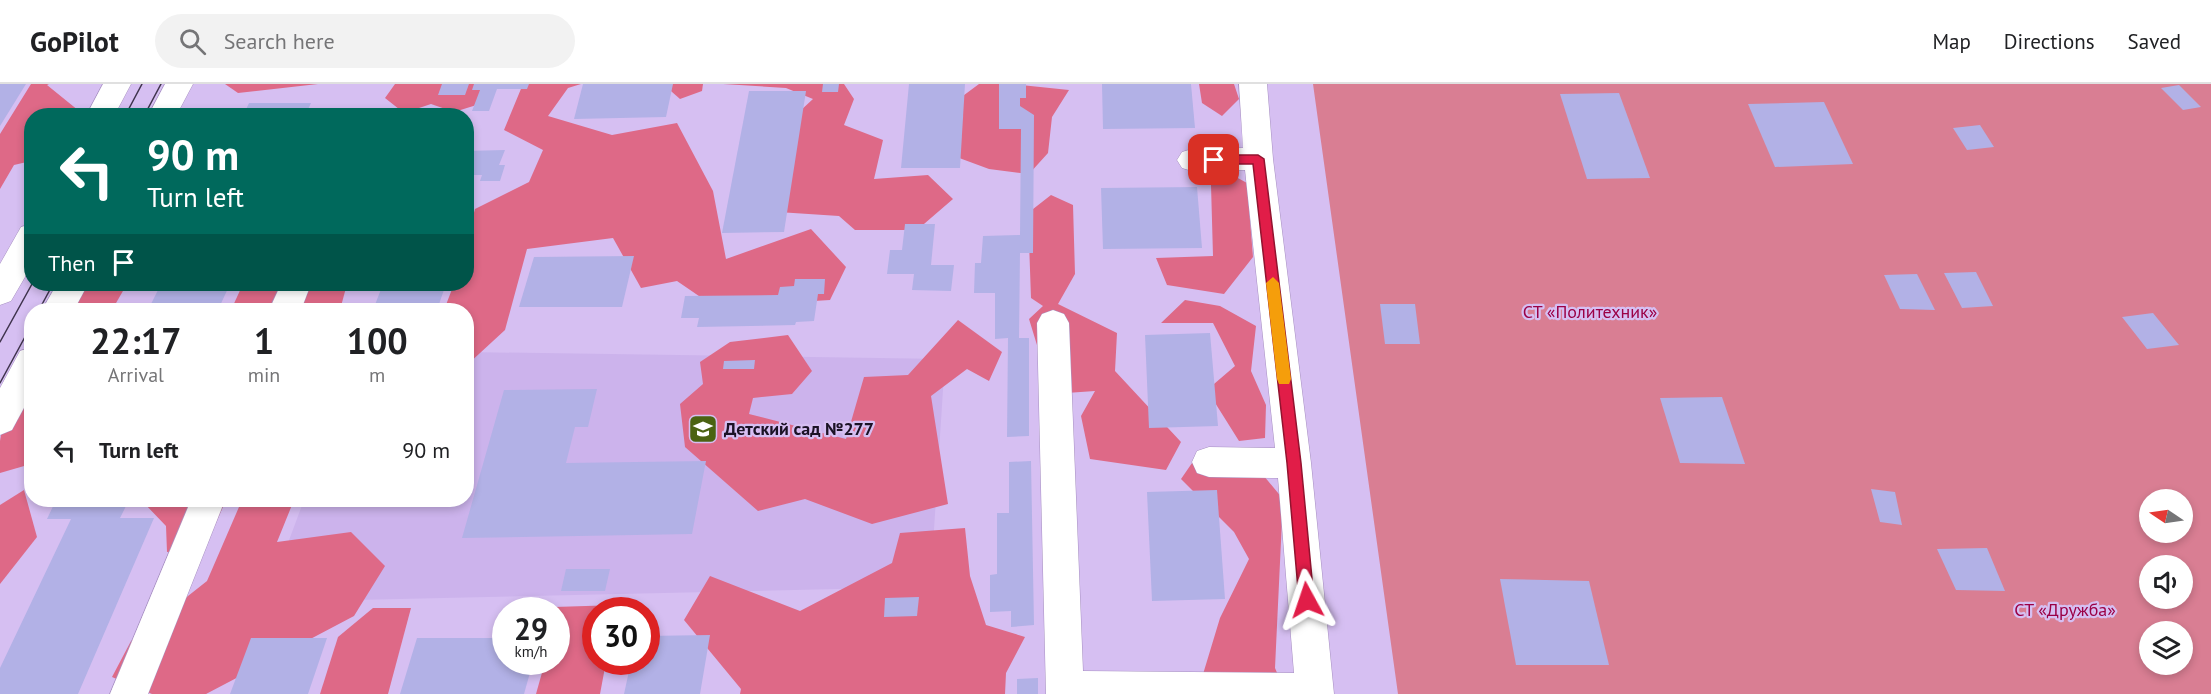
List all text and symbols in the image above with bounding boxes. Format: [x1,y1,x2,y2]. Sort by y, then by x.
search box [155,14,575,68]
text: GoPilot [30,23,119,60]
icon: search [176,25,209,58]
text: Search here [224,27,335,55]
text: Map [1932,28,1971,55]
text: Directions [2004,28,2095,55]
text: Saved [2128,28,2181,55]
text: 90 m [147,127,239,182]
icon: left [48,132,126,210]
pin [1188,134,1239,185]
icon: arrive [1197,143,1230,176]
text: Turn left [147,180,244,214]
icon: arrive [107,246,140,279]
text: Then [48,249,95,277]
park label: СТ «Политехник» [1523,300,1657,323]
text: 22:17 [90,317,182,364]
text: 1 [254,317,274,364]
text: 100 [347,317,408,364]
text: Arrival [108,362,164,388]
text: min [248,362,280,388]
text: m [369,362,385,388]
school or university icon: Детский сад №277 [687,413,719,445]
place label: Детский сад №277 [724,417,874,440]
icon: left [48,434,81,467]
text: Turn left [99,436,179,464]
text: 90 m [402,436,450,464]
north arrow [2139,489,2193,543]
map controls [2139,489,2193,675]
button: sound [2139,555,2193,609]
position arrow [1275,568,1339,632]
speed limit sign: 30 [582,597,660,675]
park label: СТ «Дружба» [2014,598,2116,621]
text: 29 [514,609,548,648]
button: layers [2139,621,2193,675]
text: km/h [515,642,547,661]

